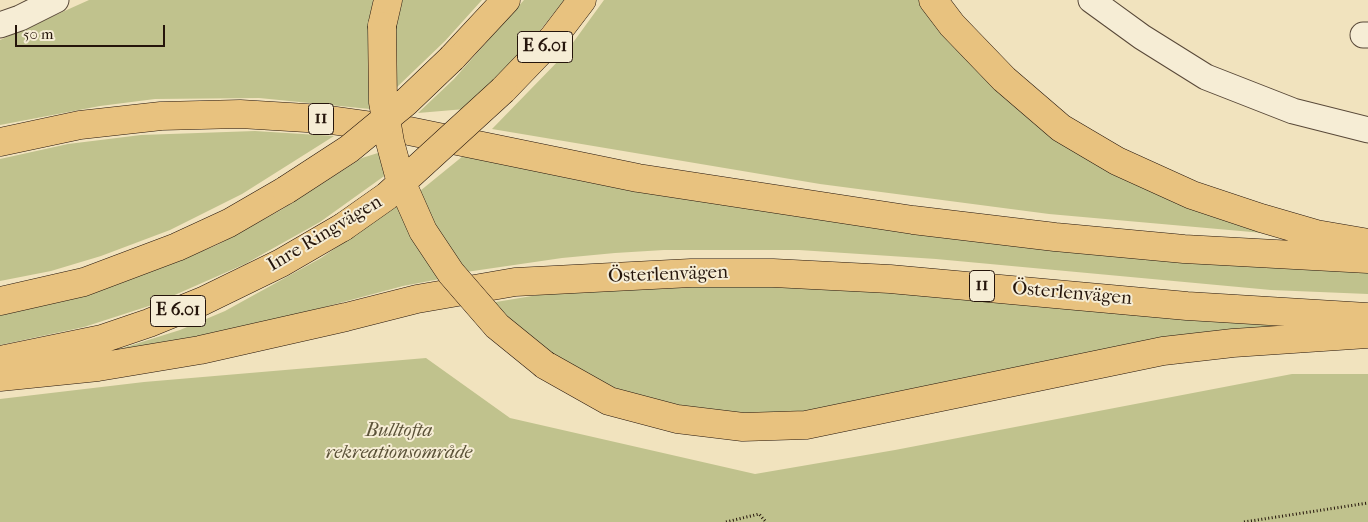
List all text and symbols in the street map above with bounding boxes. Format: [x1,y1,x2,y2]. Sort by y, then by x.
scale bar [18,15,168,47]
text: 50 m [23,25,53,43]
road number: E 6.01 [518,32,572,62]
road number: 11 [308,104,334,134]
street label: Inre Ringvägen [264,191,386,277]
street label: Österlenvägen [608,262,728,288]
road number: 11 [970,270,994,302]
street label: Österlenvägen [1011,277,1133,311]
road number: E 6.01 [150,296,206,326]
park label: Bulltofta rekreationsområde [326,420,472,464]

